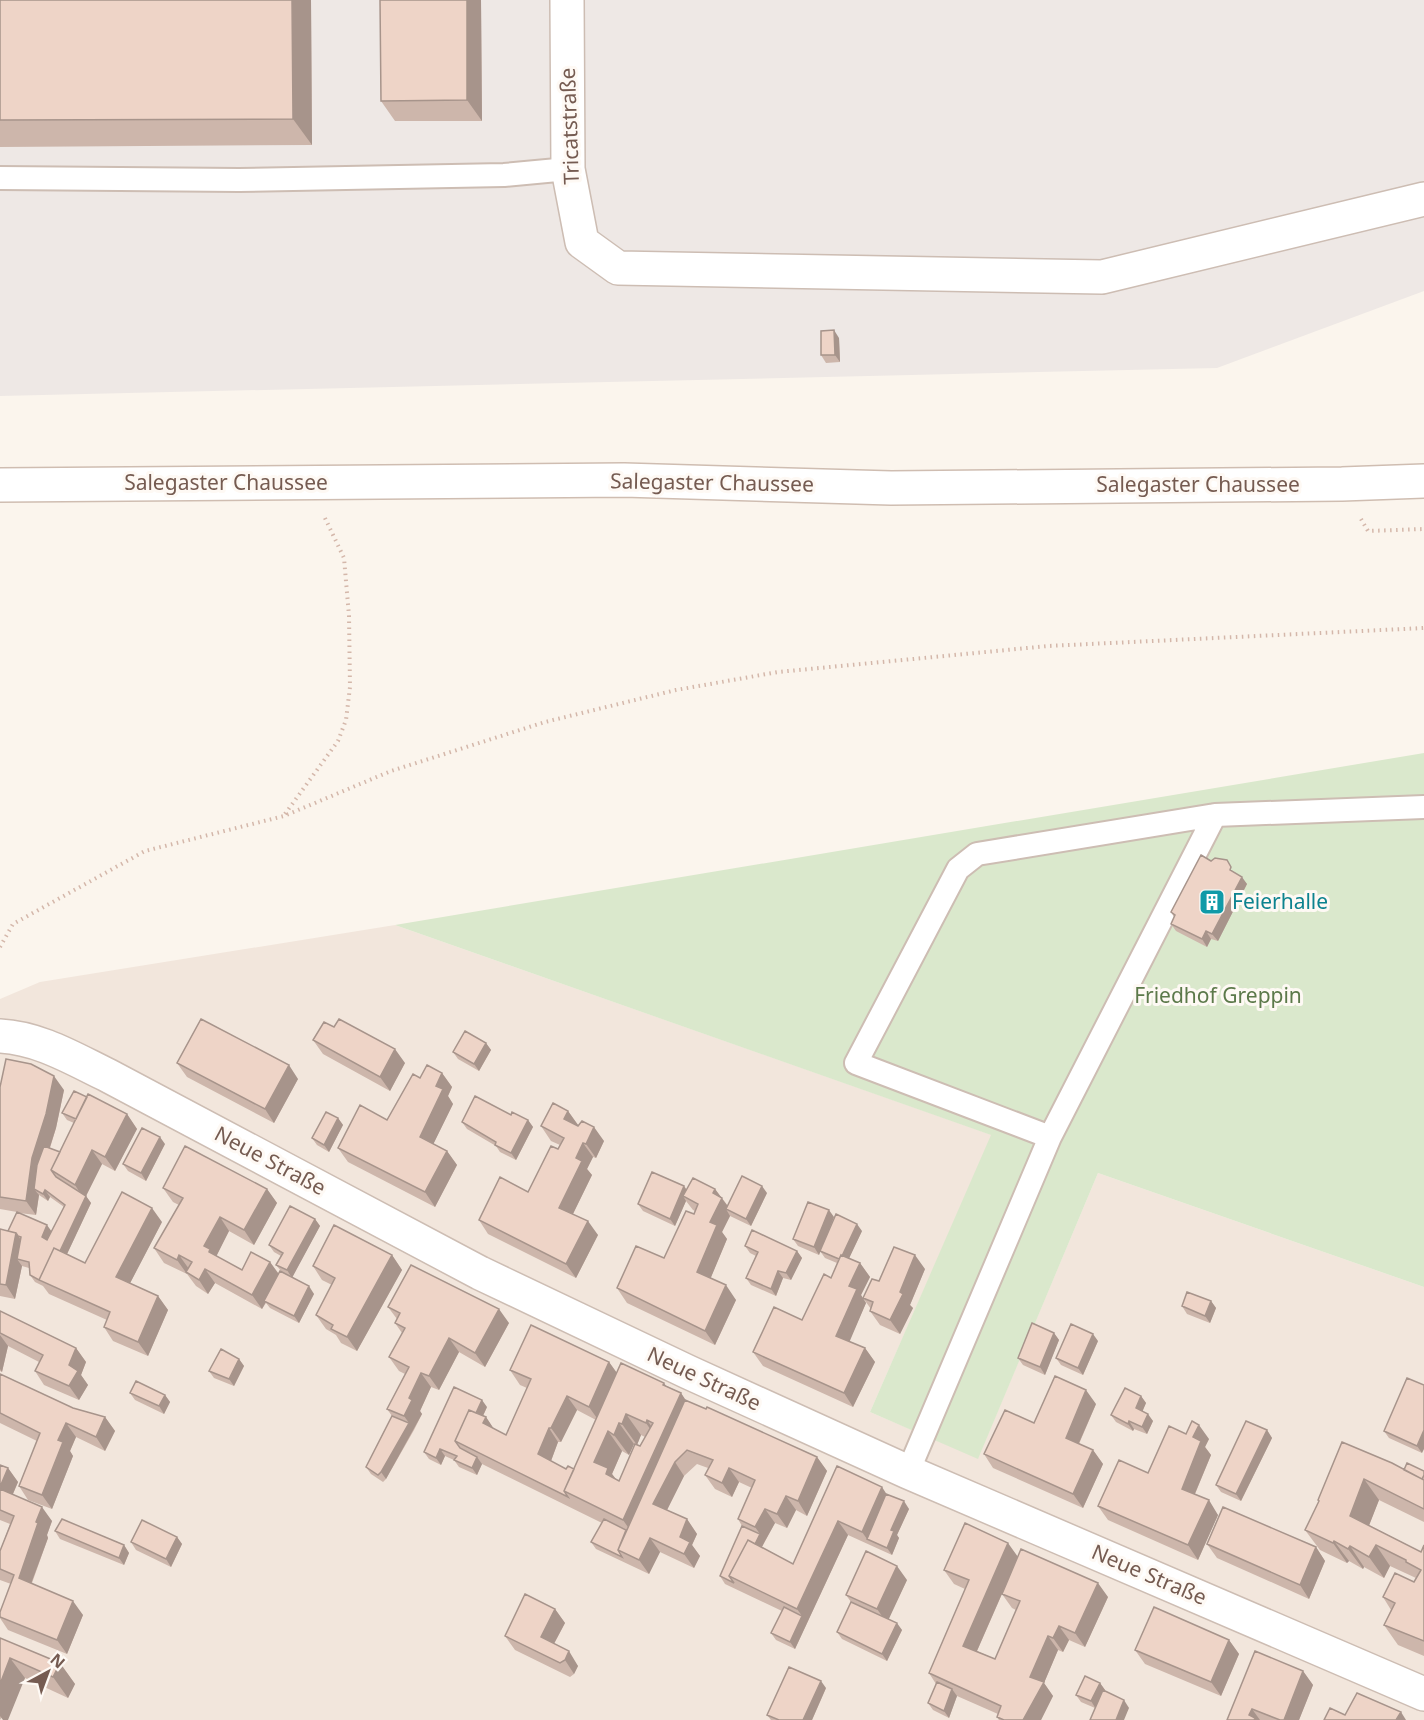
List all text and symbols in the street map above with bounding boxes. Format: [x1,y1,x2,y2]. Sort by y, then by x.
street label: Tricatstraße [553,67,585,185]
street label: Salegaster Chaussee [610,466,814,498]
street label: Salegaster Chaussee [124,468,328,496]
street label: Salegaster Chaussee [1096,470,1300,498]
building icon: Feierhalle [1197,887,1227,917]
place label: Feierhalle [1232,887,1328,915]
park label: Friedhof Greppin [1134,981,1302,1009]
street label: Neue Straße [210,1119,331,1201]
street label: Neue Straße [643,1340,766,1417]
street label: Neue Straße [1088,1537,1211,1611]
north arrow [18,1642,78,1702]
text: N [46,1648,70,1673]

